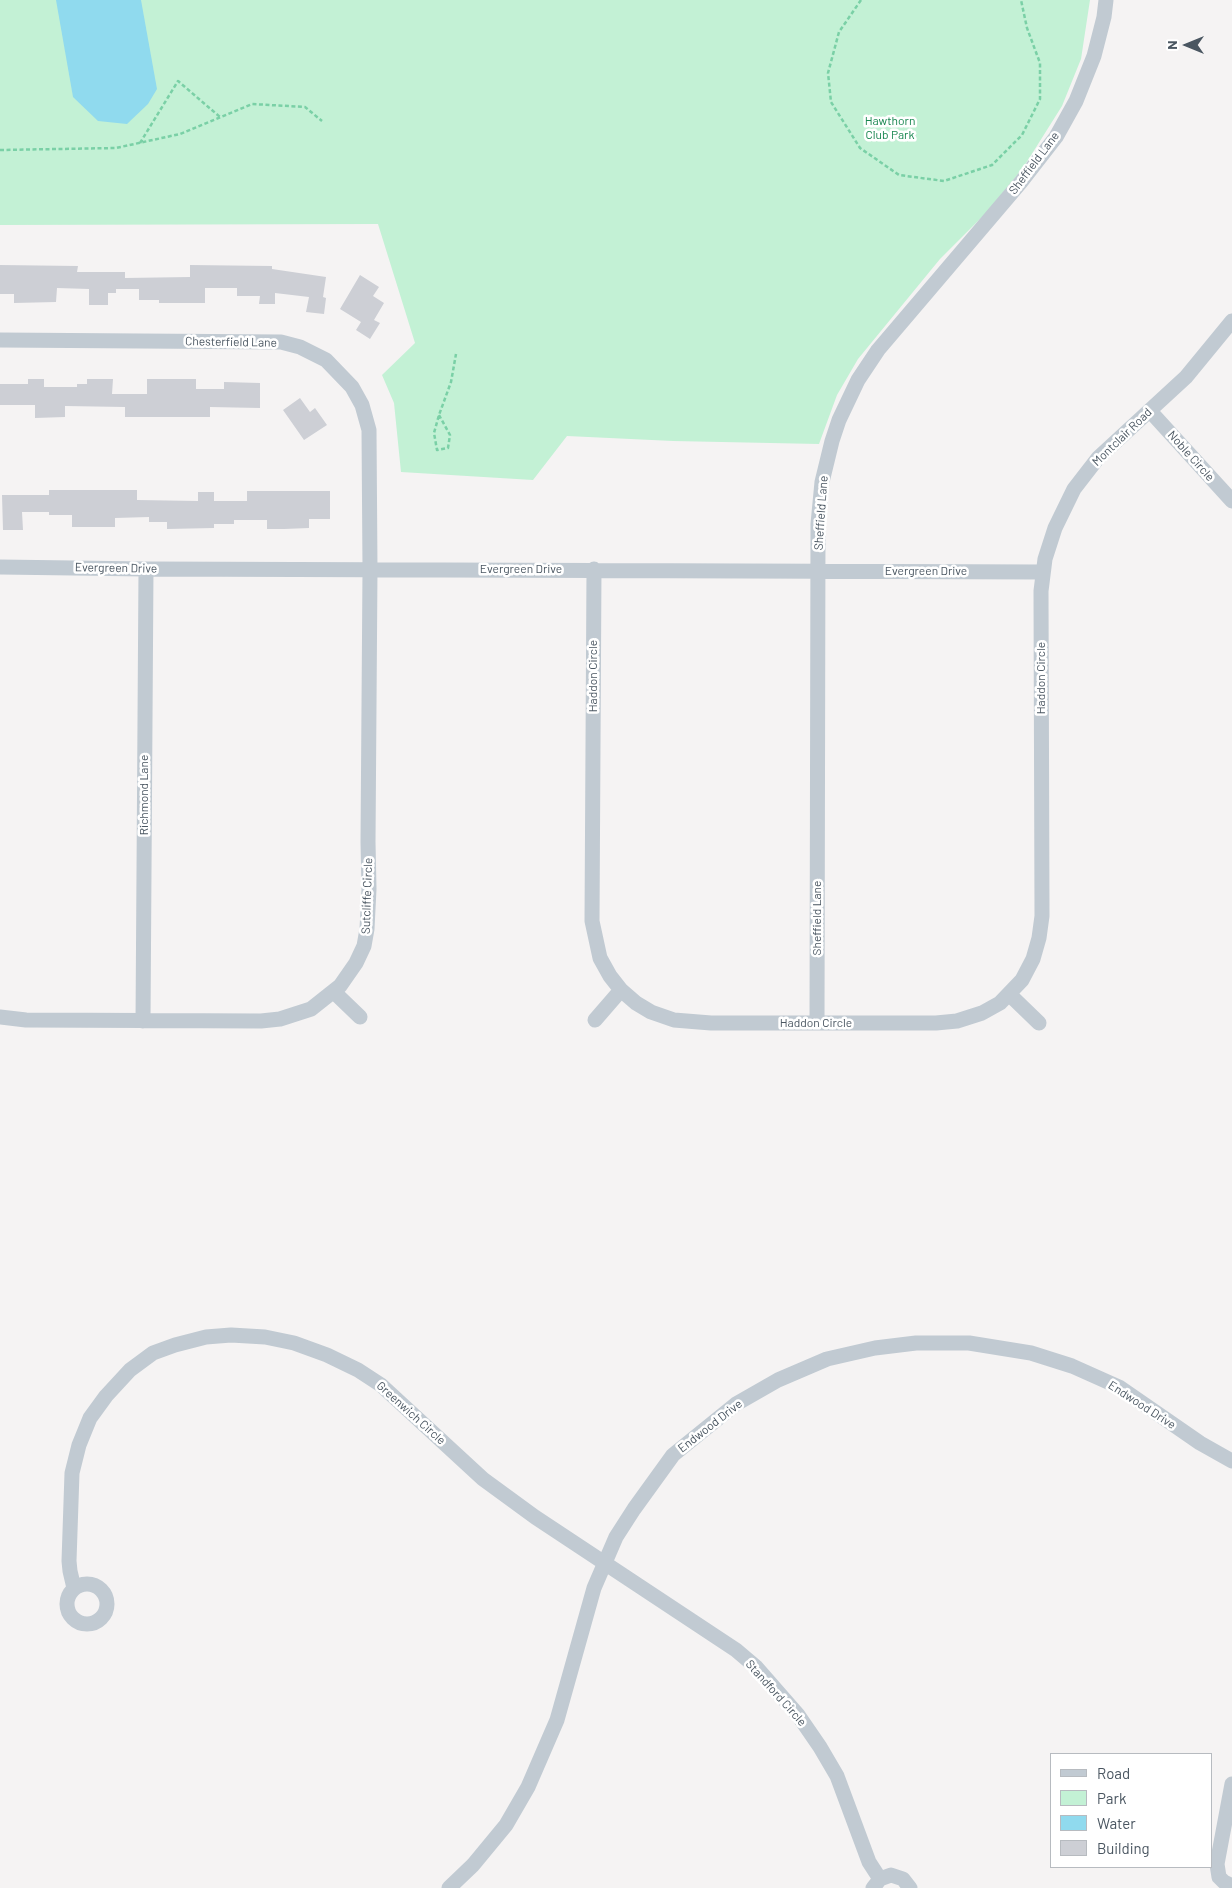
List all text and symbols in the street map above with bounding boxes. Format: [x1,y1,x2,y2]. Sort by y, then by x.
north arrow [1162,20,1212,70]
text: N [1163,40,1180,50]
park label: Hawthorn Club Park [865,114,915,142]
street label: Sheffield Lane [1006,129,1062,197]
street label: Chesterfield Lane [185,334,277,350]
street label: Montclair Road [1089,405,1155,469]
street label: Noble Circle [1165,428,1217,484]
street label: Sheffield Lane [811,475,831,551]
street label: Evergreen Drive [75,560,157,576]
street label: Evergreen Drive [480,562,562,576]
street label: Evergreen Drive [885,564,967,578]
street label: Haddon Circle [586,640,600,712]
street label: Haddon Circle [1034,642,1048,714]
street label: Richmond Lane [137,755,151,835]
street label: Sutcliffe Circle [358,858,376,934]
street label: Sheffield Lane [810,881,824,955]
street label: Haddon Circle [780,1016,852,1030]
street label: Greenwich Circle [374,1378,448,1448]
street label: Endwood Drive [1106,1378,1178,1432]
street label: Endwood Drive [675,1396,745,1456]
street label: Standford Circle [743,1657,809,1729]
legend [1050,1753,1212,1868]
text: Road [1097,1764,1130,1782]
text: Park [1097,1789,1126,1807]
text: Water [1097,1814,1136,1832]
text: Building [1097,1839,1150,1857]

